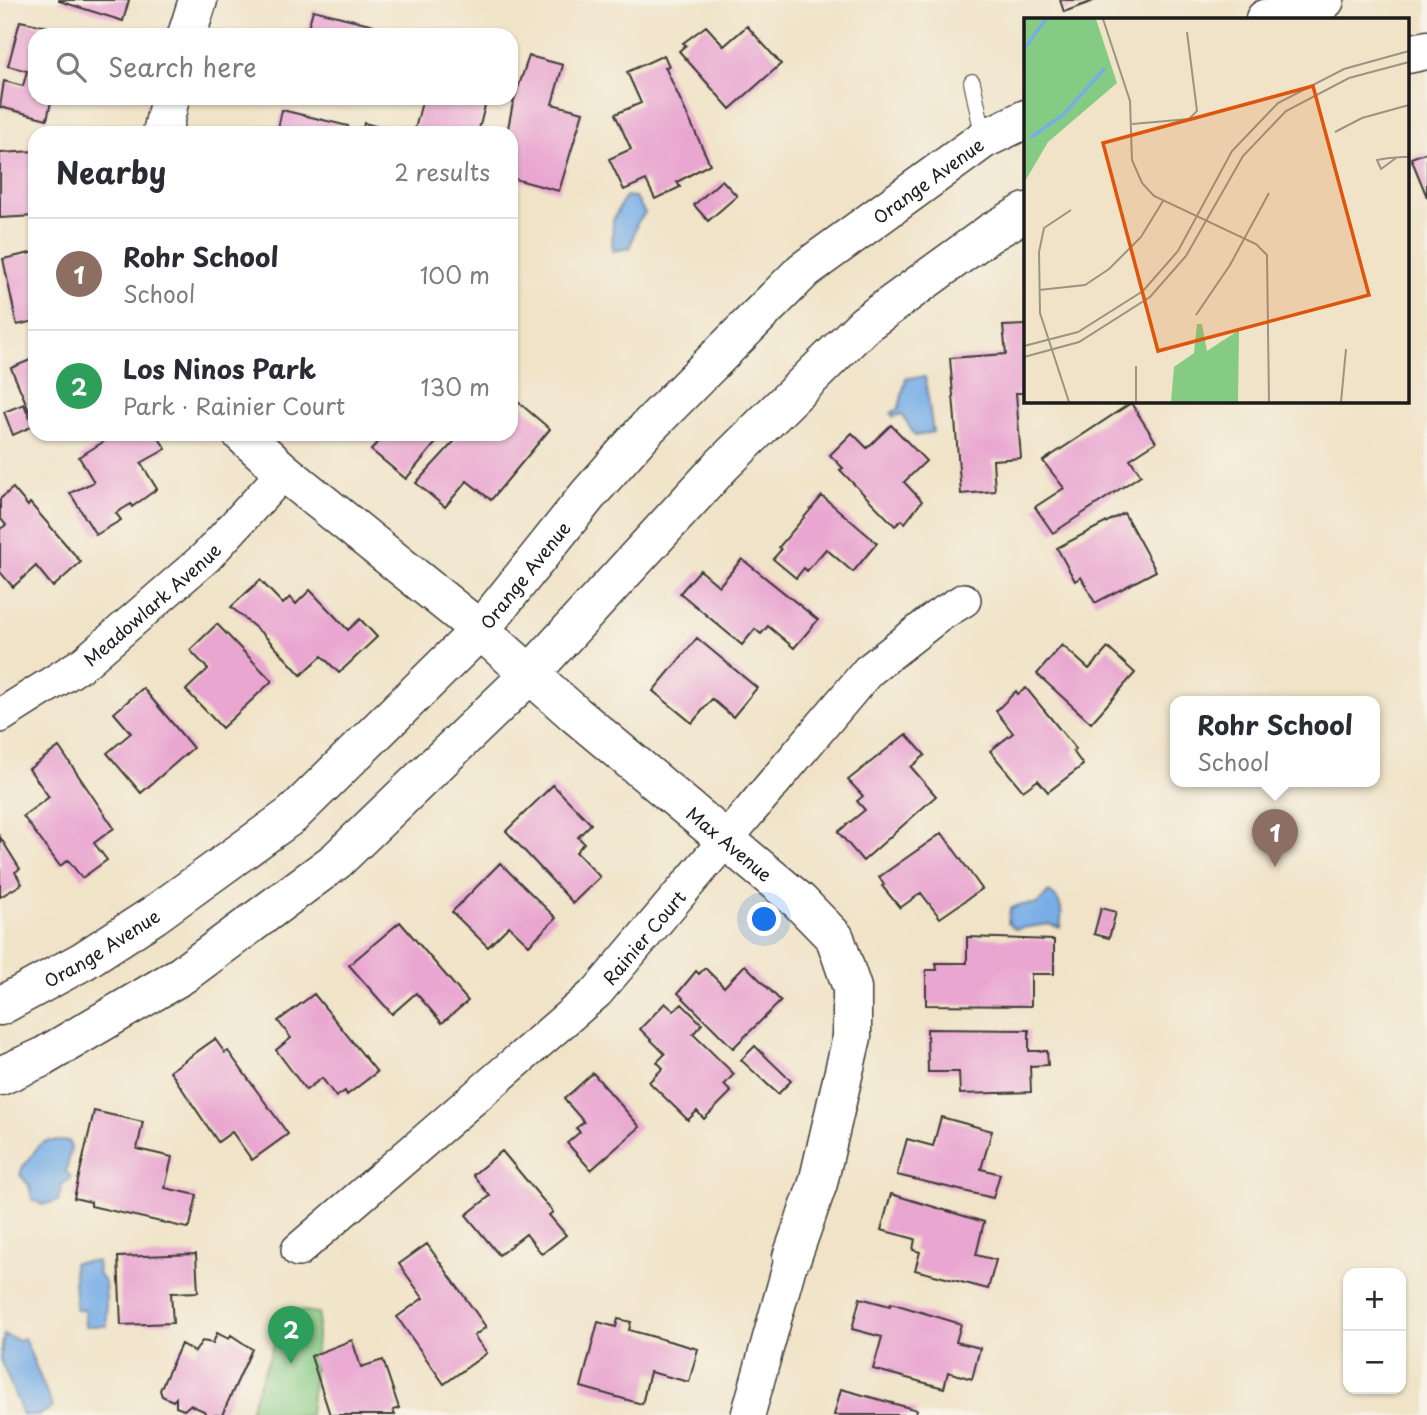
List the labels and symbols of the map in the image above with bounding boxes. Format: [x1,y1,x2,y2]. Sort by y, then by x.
inset map [1024,18,1410,402]
street label: Orange Avenue [867,130,989,230]
street label: Orange Avenue [473,515,576,634]
street label: Meadowlark Avenue [77,536,227,672]
street label: Max Avenue [681,800,779,887]
pin: 1 [1252,809,1298,867]
street label: Rainier Court [596,884,691,990]
street label: Orange Avenue [39,902,165,993]
your location [747,902,781,936]
pin: 2 [268,1306,314,1364]

